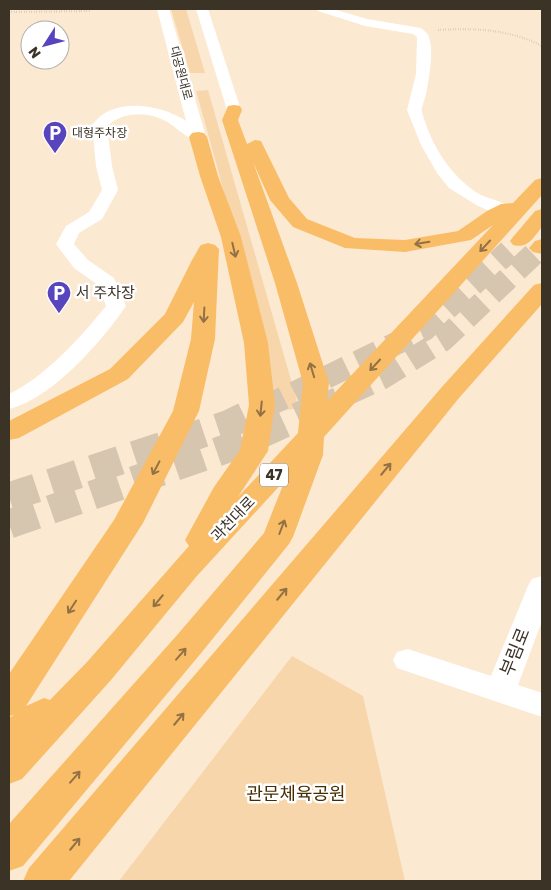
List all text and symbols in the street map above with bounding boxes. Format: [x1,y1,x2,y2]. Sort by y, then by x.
north arrow [20,20,70,70]
text: N [25,43,45,61]
street label: 대공원대로 [167,45,195,101]
parking icon: 대형주차장 [42,120,68,154]
place label: 대형주차장 [72,126,127,140]
one-way arrow [414,238,430,248]
one-way arrow [479,239,491,252]
one-way arrow [230,241,239,257]
parking icon: 서 주차장 [46,280,72,314]
place label: 서 주차장 [76,284,135,302]
one-way arrow [200,307,209,323]
one-way arrow [369,359,381,372]
one-way arrow [306,363,316,379]
one-way arrow [256,401,266,417]
one-way arrow [151,461,161,476]
one-way arrow [381,463,392,476]
road number: 47 [260,464,288,486]
street label: 과천대로 [207,493,259,545]
one-way arrow [278,520,287,535]
one-way arrow [277,588,288,601]
one-way arrow [153,594,164,607]
one-way arrow [67,600,77,614]
street label: 부림로 [495,625,535,679]
one-way arrow [175,647,187,660]
one-way arrow [173,713,184,726]
one-way arrow [69,770,81,783]
park label: 관문체육공원 [246,783,346,805]
one-way arrow [69,837,80,850]

